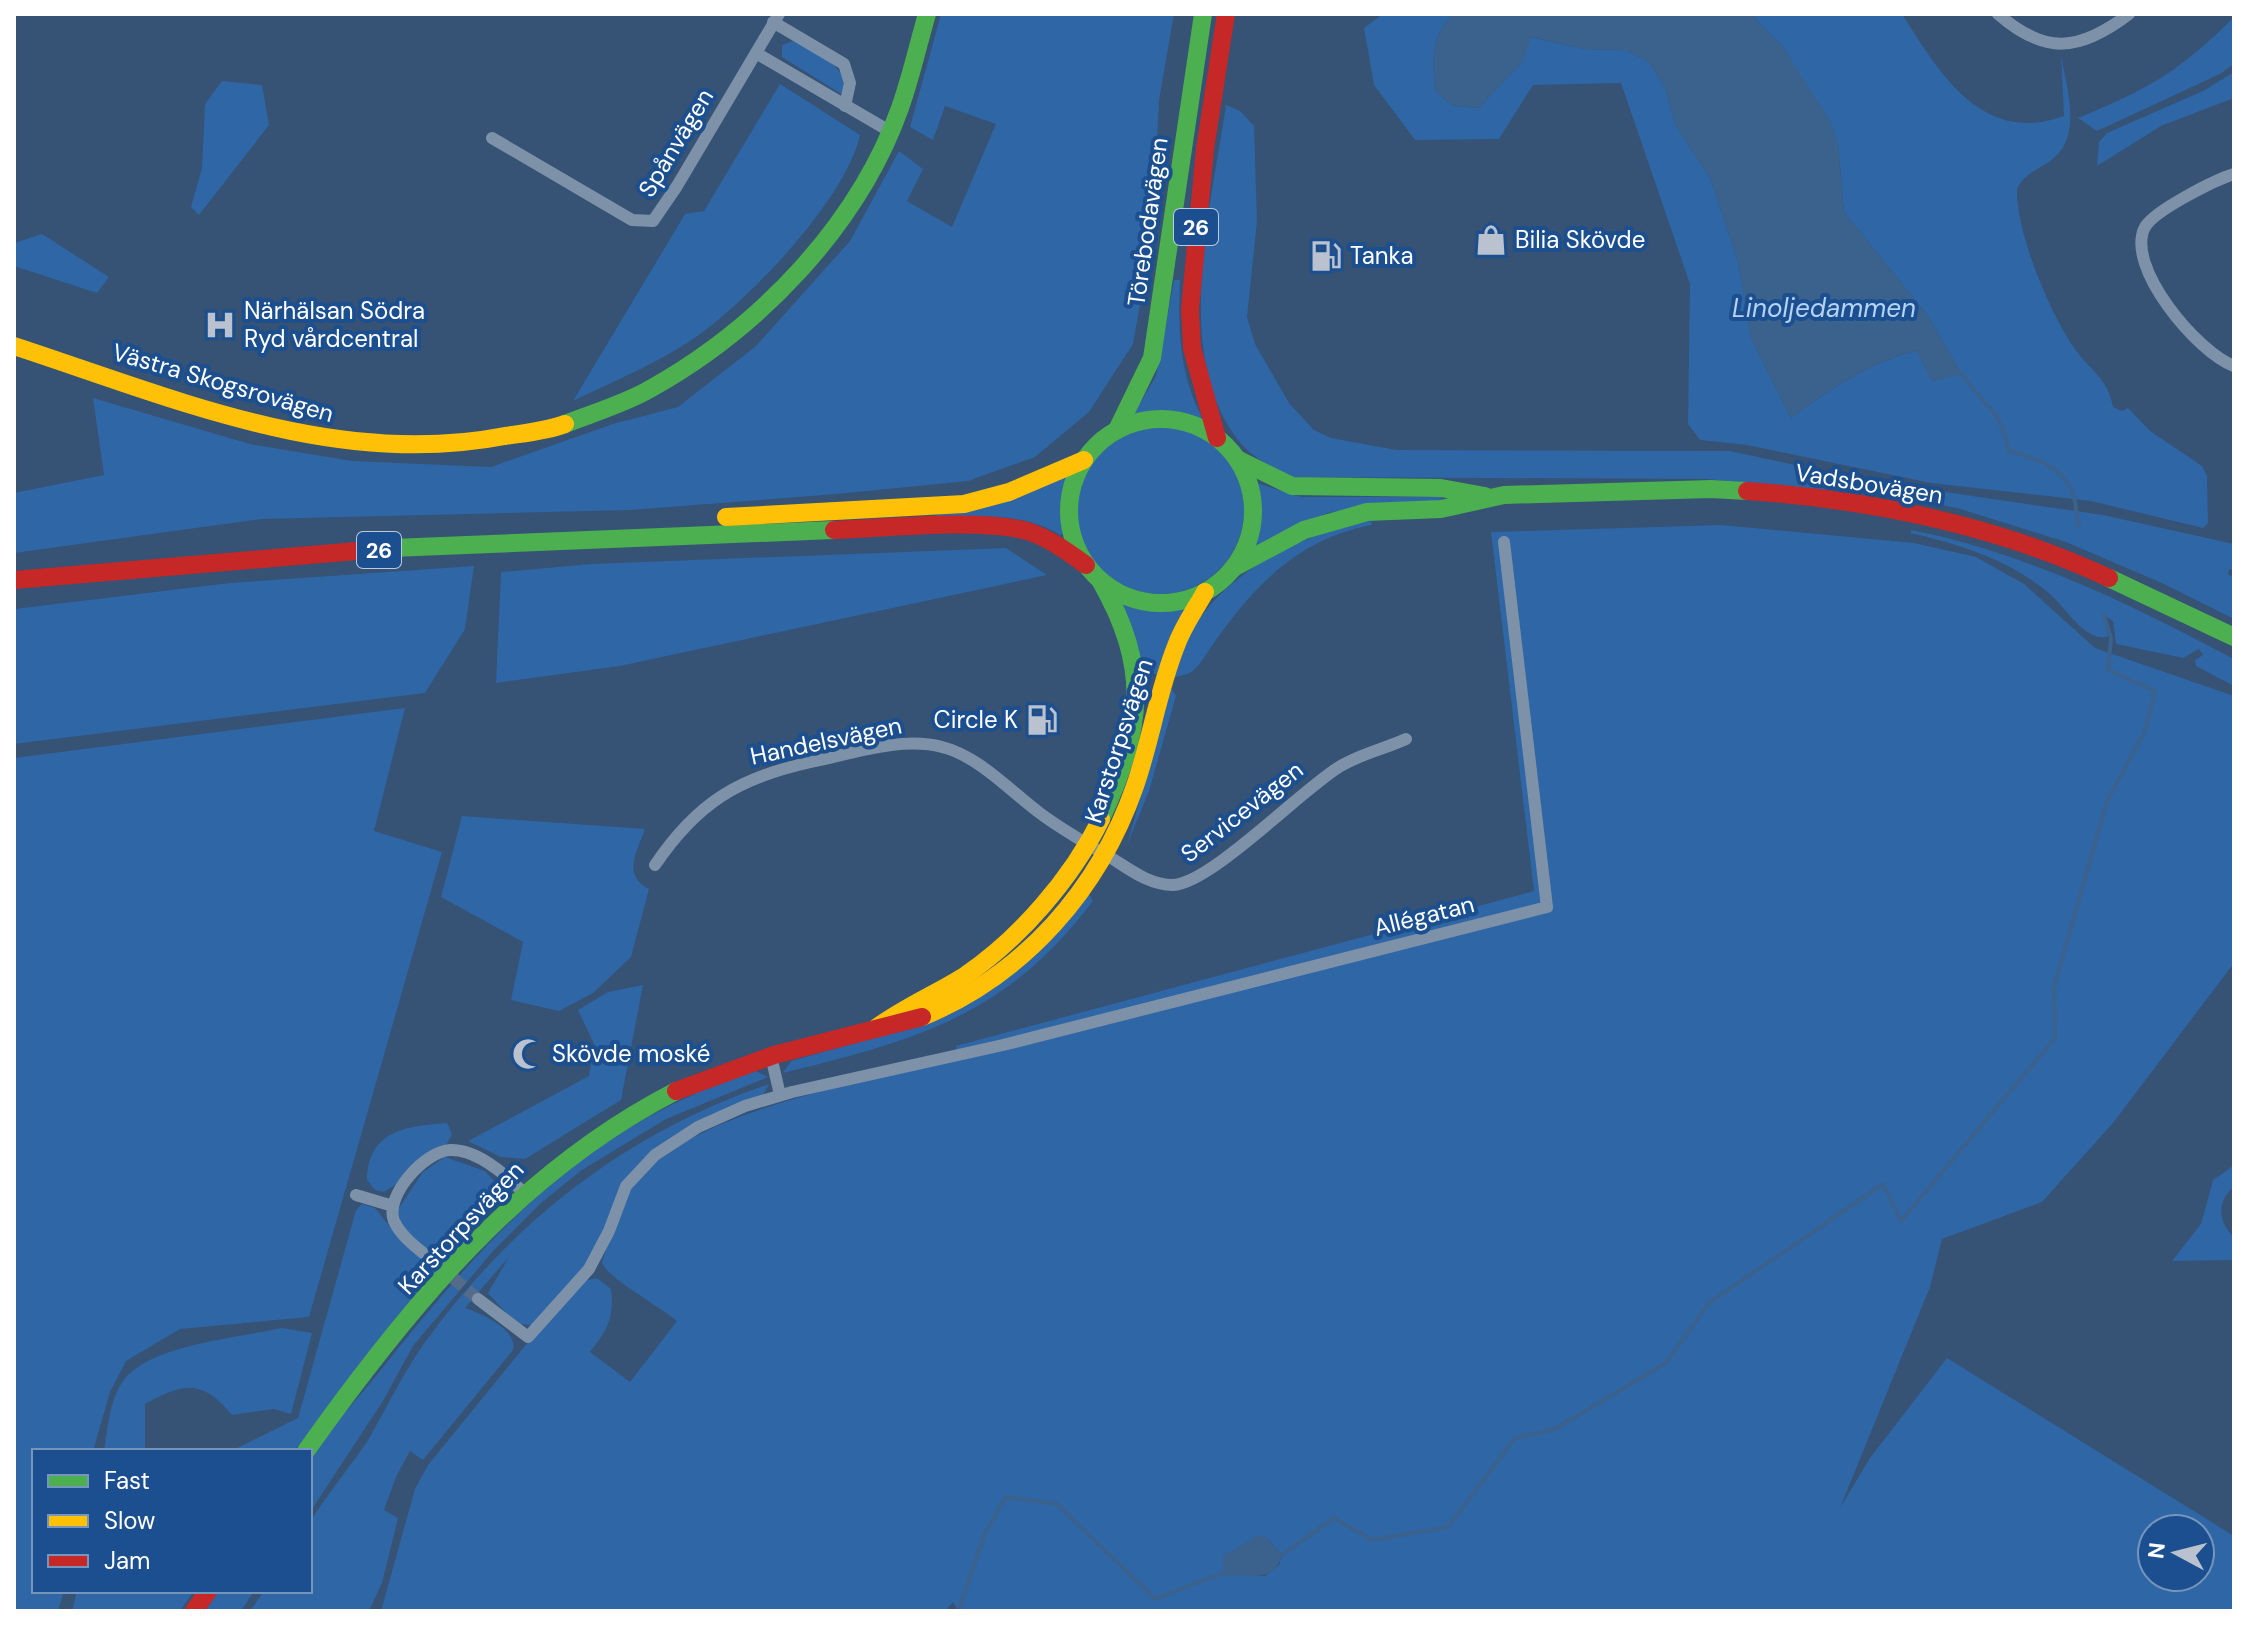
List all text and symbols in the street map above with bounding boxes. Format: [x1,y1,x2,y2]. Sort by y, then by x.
street label: Spånvägen [631,83,720,203]
street label: Törebodavägen [1120,136,1175,308]
road number: 26 [1174,209,1218,245]
shop icon: Bilia Skövde [1474,223,1508,257]
place label: Bilia Skövde [1515,224,1645,255]
fuel station icon: Tanka [1309,239,1343,273]
place label: Tanka [1350,240,1414,271]
water label: Linoljedammen [1732,291,1916,325]
place label: Närhälsan Södra Ryd vårdcentral [244,295,425,354]
hospital icon: Närhälsan Södra Ryd vårdcentral [203,308,237,342]
street label: Västra Skogsrovägen [109,336,337,429]
street label: Vadsbovägen [1793,457,1945,510]
road number: 26 [357,532,401,568]
street label: Karstorpsvägen [1077,655,1160,827]
fuel station icon: Circle K [1025,703,1059,737]
place label: Circle K [933,704,1018,735]
street label: Handelsvägen [747,709,904,772]
street label: Servicevägen [1174,754,1309,869]
street label: Allégatan [1370,888,1477,943]
mosque icon: Skövde moské [511,1037,545,1071]
place label: Skövde moské [552,1038,710,1069]
street label: Karstorpsvägen [391,1155,530,1301]
legend [32,1449,312,1593]
text: Fast [104,1465,150,1496]
text: Slow [104,1505,155,1536]
north arrow [2136,1513,2216,1593]
text: N [2141,1541,2172,1560]
text: Jam [104,1545,150,1576]

